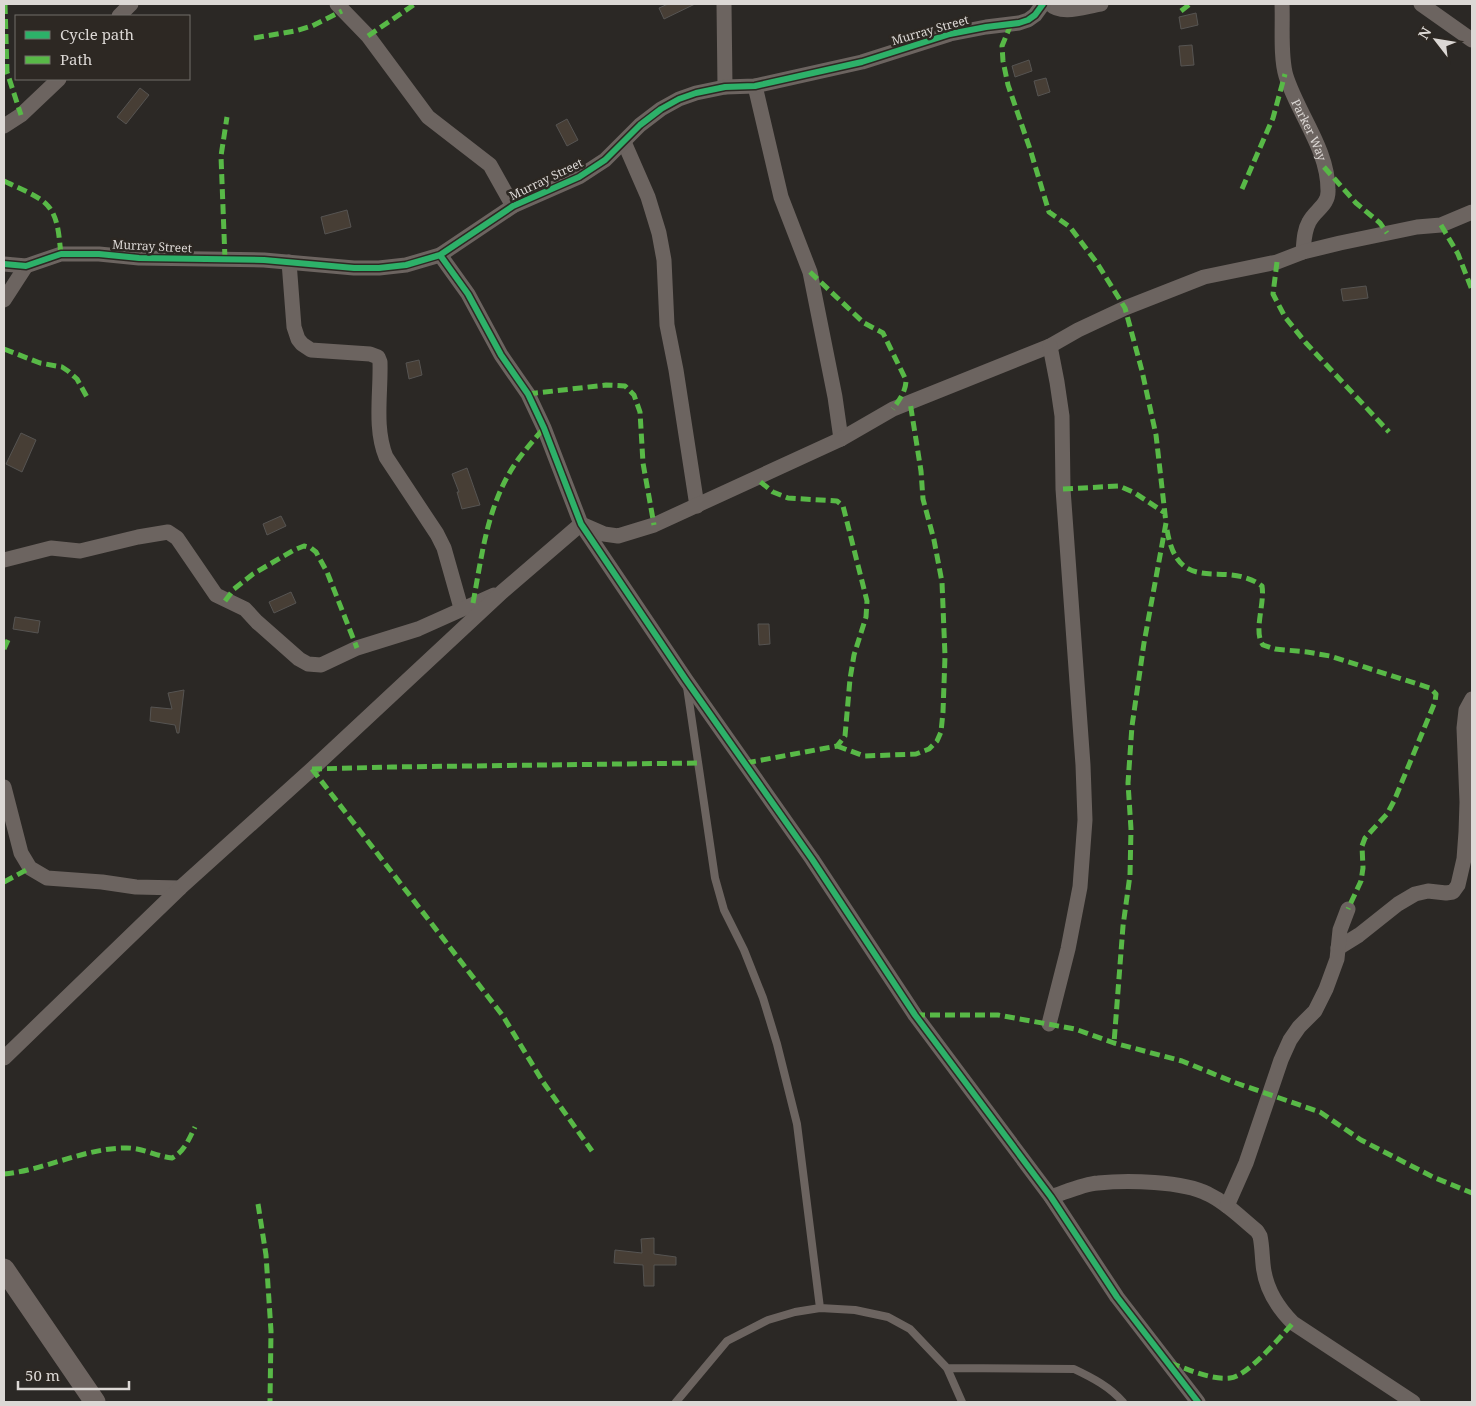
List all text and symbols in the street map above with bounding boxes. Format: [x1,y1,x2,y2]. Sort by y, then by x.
street label: Murray Street [889,11,971,49]
legend [15,15,190,80]
north arrow [1411,15,1461,65]
text: N [1413,23,1435,43]
text: Cycle path [60,24,135,44]
text: Path [60,49,93,69]
street label: Parker Way [1288,96,1331,163]
street label: Murray Street [506,154,586,204]
street label: Murray Street [112,235,192,257]
scale bar [18,1358,129,1390]
text: 50 m [25,1365,60,1385]

